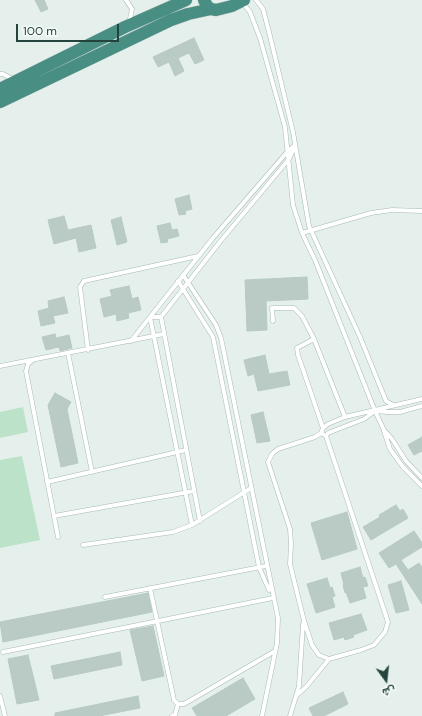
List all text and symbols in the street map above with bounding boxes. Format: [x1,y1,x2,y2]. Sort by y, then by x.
scale bar [18,16,121,42]
text: 100 m [23,23,57,39]
north arrow [366,660,406,700]
text: ش [381,683,397,700]

